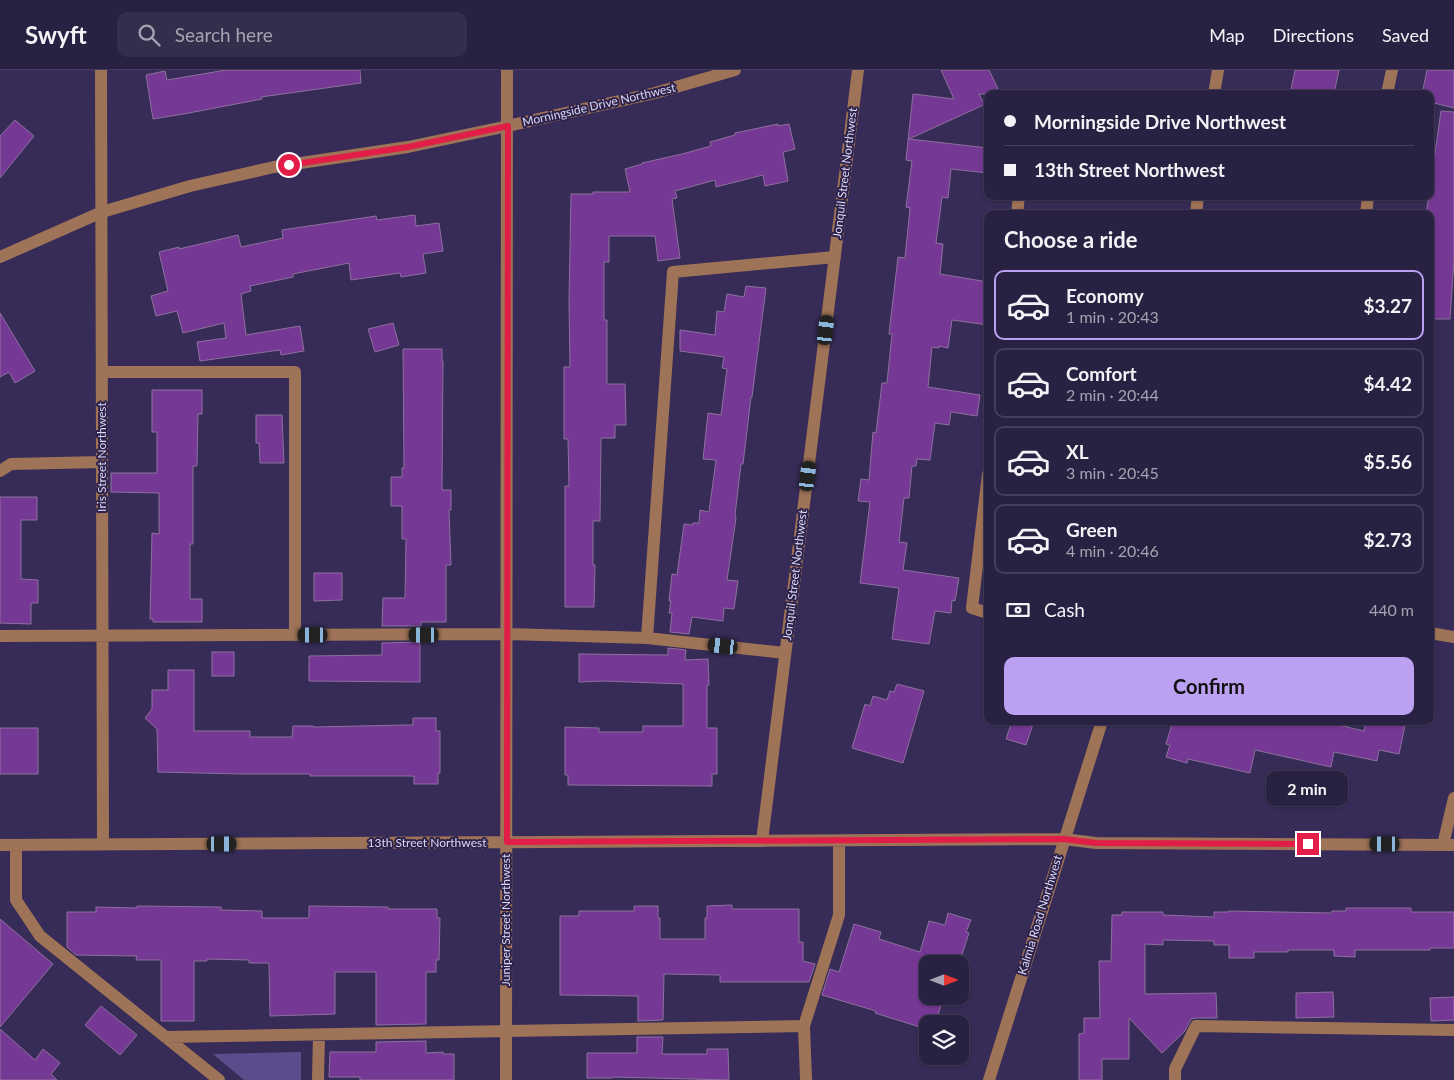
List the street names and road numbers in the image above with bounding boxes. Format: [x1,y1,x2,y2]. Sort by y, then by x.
street label: Morningside Drive Northwest [521,79,678,129]
street label: Jonquil Street Northwest [829,106,860,239]
street label: Iris Street Northwest [94,401,109,512]
street label: Jonquil Street Northwest [779,508,810,641]
street label: 13th Street Northwest [368,835,487,850]
street label: Kalmia Road Northwest [1014,852,1065,977]
street label: Juniper Street Northwest [498,853,513,986]

